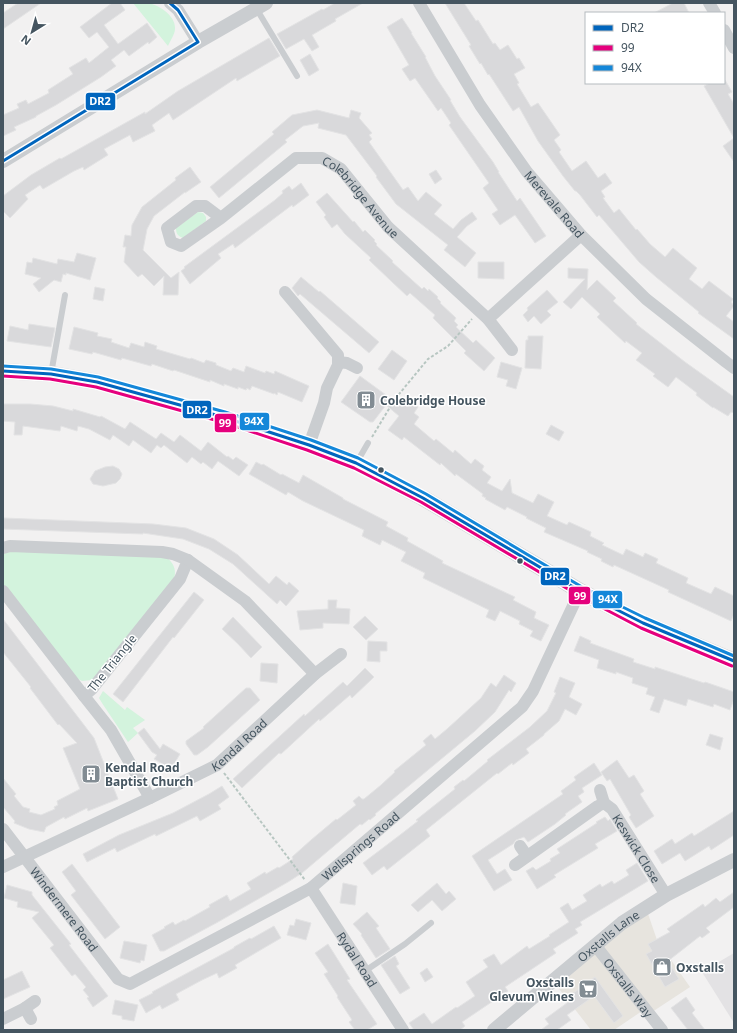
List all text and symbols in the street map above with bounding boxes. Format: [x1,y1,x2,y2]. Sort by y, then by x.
north arrow [12,12,52,52]
legend [585,12,725,84]
text: DR2 [621,19,644,36]
text: N [18,32,34,49]
text: 99 [621,39,635,56]
text: 94X [621,59,642,76]
line badge: DR2 [85,92,116,111]
text: DR2 [89,93,111,108]
street label: Colebridge Avenue [319,152,403,242]
street label: Merevale Road [521,167,588,241]
building icon: Colebridge House [355,389,377,411]
place label: Colebridge House [380,392,486,409]
line badge: DR2 [182,400,212,419]
text: DR2 [186,402,208,417]
line badge: 94X [239,412,270,431]
line badge: 99 [214,413,237,433]
text: 94X [244,413,265,428]
text: 99 [219,415,231,430]
unlabelled marker [376,465,386,475]
unlabelled marker [515,556,525,566]
line badge: DR2 [540,567,570,586]
text: DR2 [544,568,566,583]
line badge: 99 [568,586,591,605]
text: 99 [574,588,586,603]
line badge: 94X [592,590,623,609]
text: 94X [598,591,619,606]
street label: The Triangle [84,630,141,695]
street label: Kendal Road [208,714,271,775]
place label: Kendal Road Baptist Church [105,759,193,790]
building icon: Kendal Road Baptist Church [80,763,102,785]
street label: Wellsprings Road [318,807,403,884]
street label: Keswick Close [609,811,665,886]
street label: Windermere Road [27,863,102,955]
street label: Oxstalls Lane [573,906,642,966]
street label: Rydal Road [333,928,381,990]
street label: Oxstalls Way [600,954,658,1021]
shop icon: Oxstalls [651,956,673,978]
place label: Oxstalls [676,959,724,976]
place label: Oxstalls Glevum Wines [489,974,574,1005]
supermarket icon: Oxstalls Glevum Wines [577,978,599,1000]

